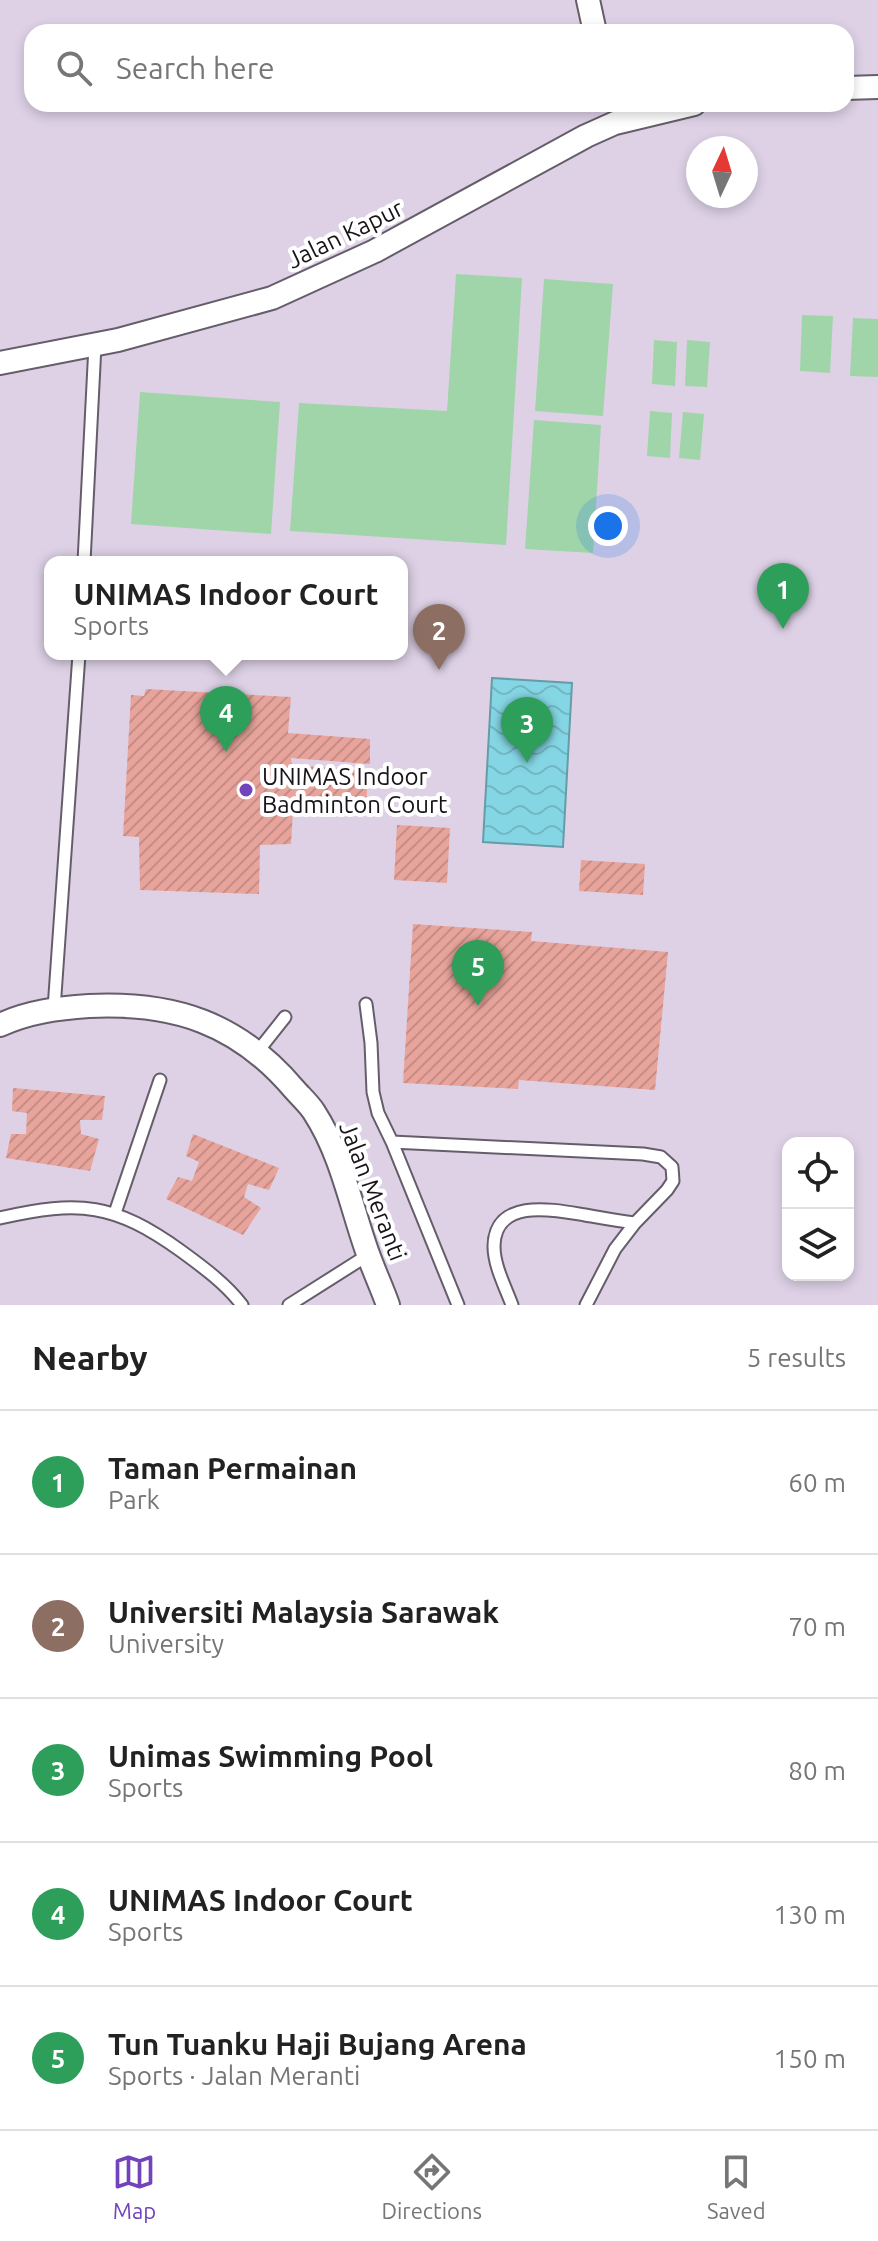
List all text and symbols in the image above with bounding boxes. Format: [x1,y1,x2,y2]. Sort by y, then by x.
search box [24,24,854,112]
icon: search [52,46,96,90]
text: Search here [116,51,275,85]
north arrow [686,136,758,208]
street label: Jalan Kapur [283,194,407,274]
your location [588,506,628,546]
popup [44,556,408,660]
pin: 1 [757,563,809,629]
text: UNIMAS Indoor Court [74,577,378,611]
pin: 2 [413,604,465,670]
text: Sports [74,611,149,640]
pin: 4 [200,686,252,752]
pin: 3 [501,697,553,763]
place label: UNIMAS Indoor Badminton Court [262,763,448,818]
marker: UNIMAS Indoor Badminton Court [237,781,255,799]
pin: 5 [452,940,504,1006]
street label: Jalan Meranti [334,1118,412,1264]
map controls [782,1137,854,1281]
button: locate [782,1137,854,1209]
button: layers [782,1209,854,1281]
text: Nearby [32,1338,147,1376]
text: 5 results [747,1343,846,1372]
text: Taman Permainan [108,1451,357,1485]
text: 1 [51,1468,65,1497]
text: 60 m [788,1468,846,1497]
text: Park [108,1485,160,1514]
text: Universiti Malaysia Sarawak [108,1595,499,1629]
text: 2 [51,1612,65,1641]
text: 70 m [788,1612,846,1641]
text: University [108,1629,224,1658]
text: Unimas Swimming Pool [108,1739,433,1773]
text: 3 [51,1756,65,1785]
text: 80 m [788,1756,846,1785]
text: Sports [108,1773,183,1802]
text: UNIMAS Indoor Court [108,1883,413,1917]
text: 4 [51,1900,65,1929]
text: 130 m [774,1900,846,1929]
text: Sports [108,1917,183,1946]
text: Tun Tuanku Haji Bujang Arena [108,2027,527,2061]
text: 5 [51,2044,65,2073]
text: 150 m [774,2044,846,2073]
text: Sports · Jalan Meranti [108,2061,360,2090]
tab: Map [112,2150,156,2223]
tab: Directions [381,2150,482,2223]
tab: Saved [707,2150,766,2223]

